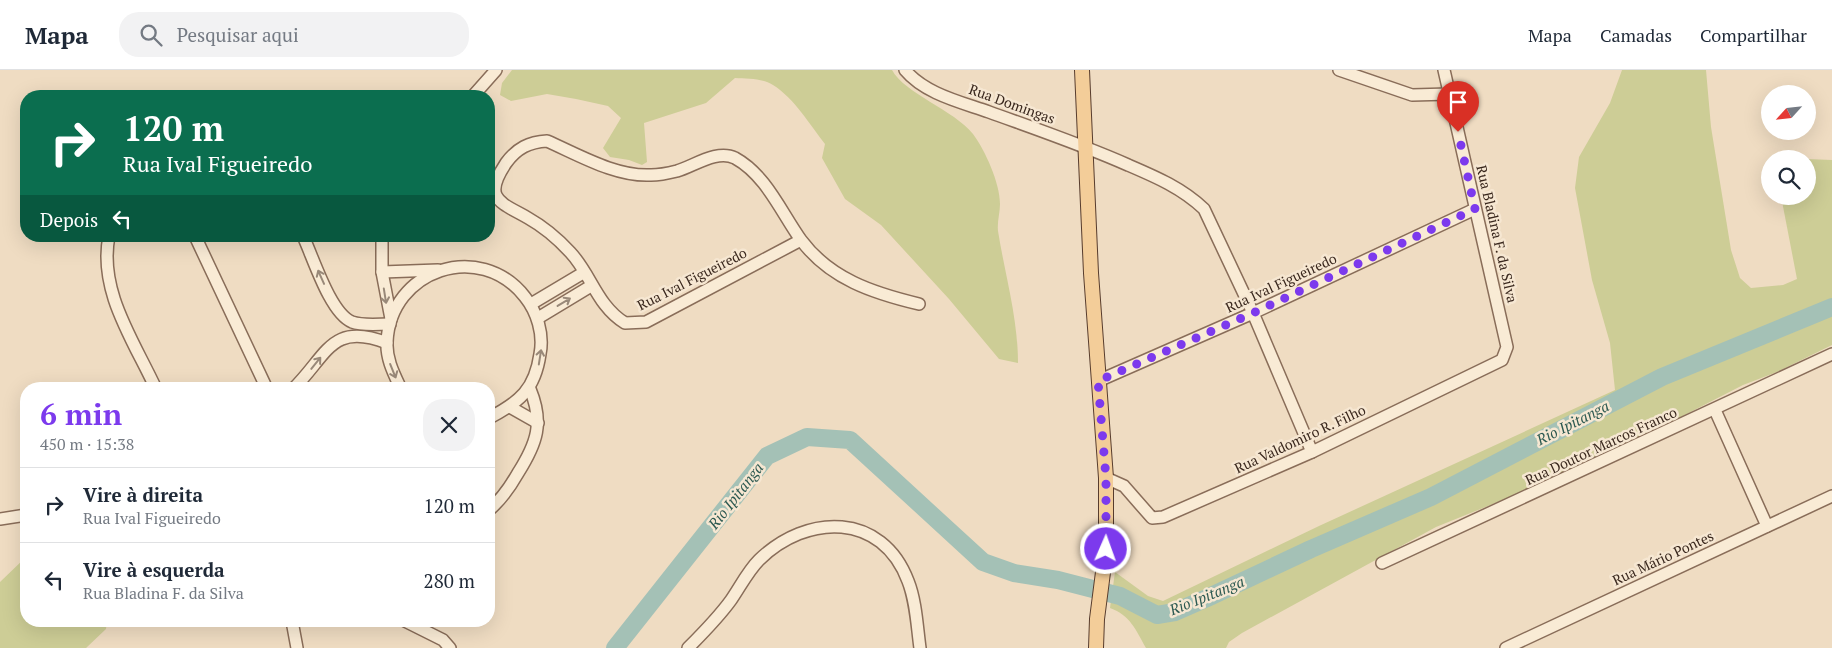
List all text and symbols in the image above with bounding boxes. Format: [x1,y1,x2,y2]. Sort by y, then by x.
search box [119,12,469,57]
text: Mapa [25,19,89,51]
icon: search [137,21,165,49]
text: Pesquisar aqui [177,22,299,47]
text: Mapa [1528,23,1572,47]
text: Camadas [1600,23,1672,47]
text: Compartilhar [1700,23,1807,47]
street label: Rua Domingas [967,79,1058,128]
pin [1437,81,1479,132]
north arrow [1761,85,1816,140]
map controls [1761,85,1816,205]
icon: arrive [1444,88,1472,116]
text: 120 m [123,105,224,151]
icon: right [40,110,105,175]
text: Rua Ival Figueiredo [123,149,312,178]
button: search [1761,150,1816,205]
street label: Rua Bladina F. da Silva [1472,163,1523,305]
icon: left [108,205,136,233]
text: Depois [40,207,98,232]
street label: Rua Ival Figueiredo [634,243,750,314]
street label: Rua Ival Figueiredo [1222,248,1340,317]
one-way arrow [316,270,326,285]
one-way arrow [381,287,391,303]
one-way arrow [557,296,571,306]
one-way arrow [535,350,545,366]
one-way arrow [311,357,322,370]
one-way arrow [389,363,398,378]
text: 6 min [40,394,122,434]
water label: Rio Ipitanga [1532,395,1612,449]
button: close [423,399,475,451]
street label: Rua Valdomiro R. Filho [1231,400,1369,477]
street label: Rua Doutor Marcos Franco [1522,402,1680,489]
text: 450 m · 15:38 [40,433,134,455]
water label: Rio Ipitanga [702,458,767,533]
text: Vire à direita [83,482,203,507]
icon: right [40,491,68,519]
text: 120 m [424,493,475,518]
text: Rua Ival Figueiredo [83,507,221,529]
position arrow [1079,522,1131,574]
street label: Rua Mário Pontes [1609,526,1716,589]
text: Vire à esquerda [83,557,225,582]
icon: left [40,566,68,594]
text: 280 m [424,568,475,593]
water label: Rio Ipitanga [1165,571,1247,620]
text: Rua Bladina F. da Silva [83,582,244,604]

